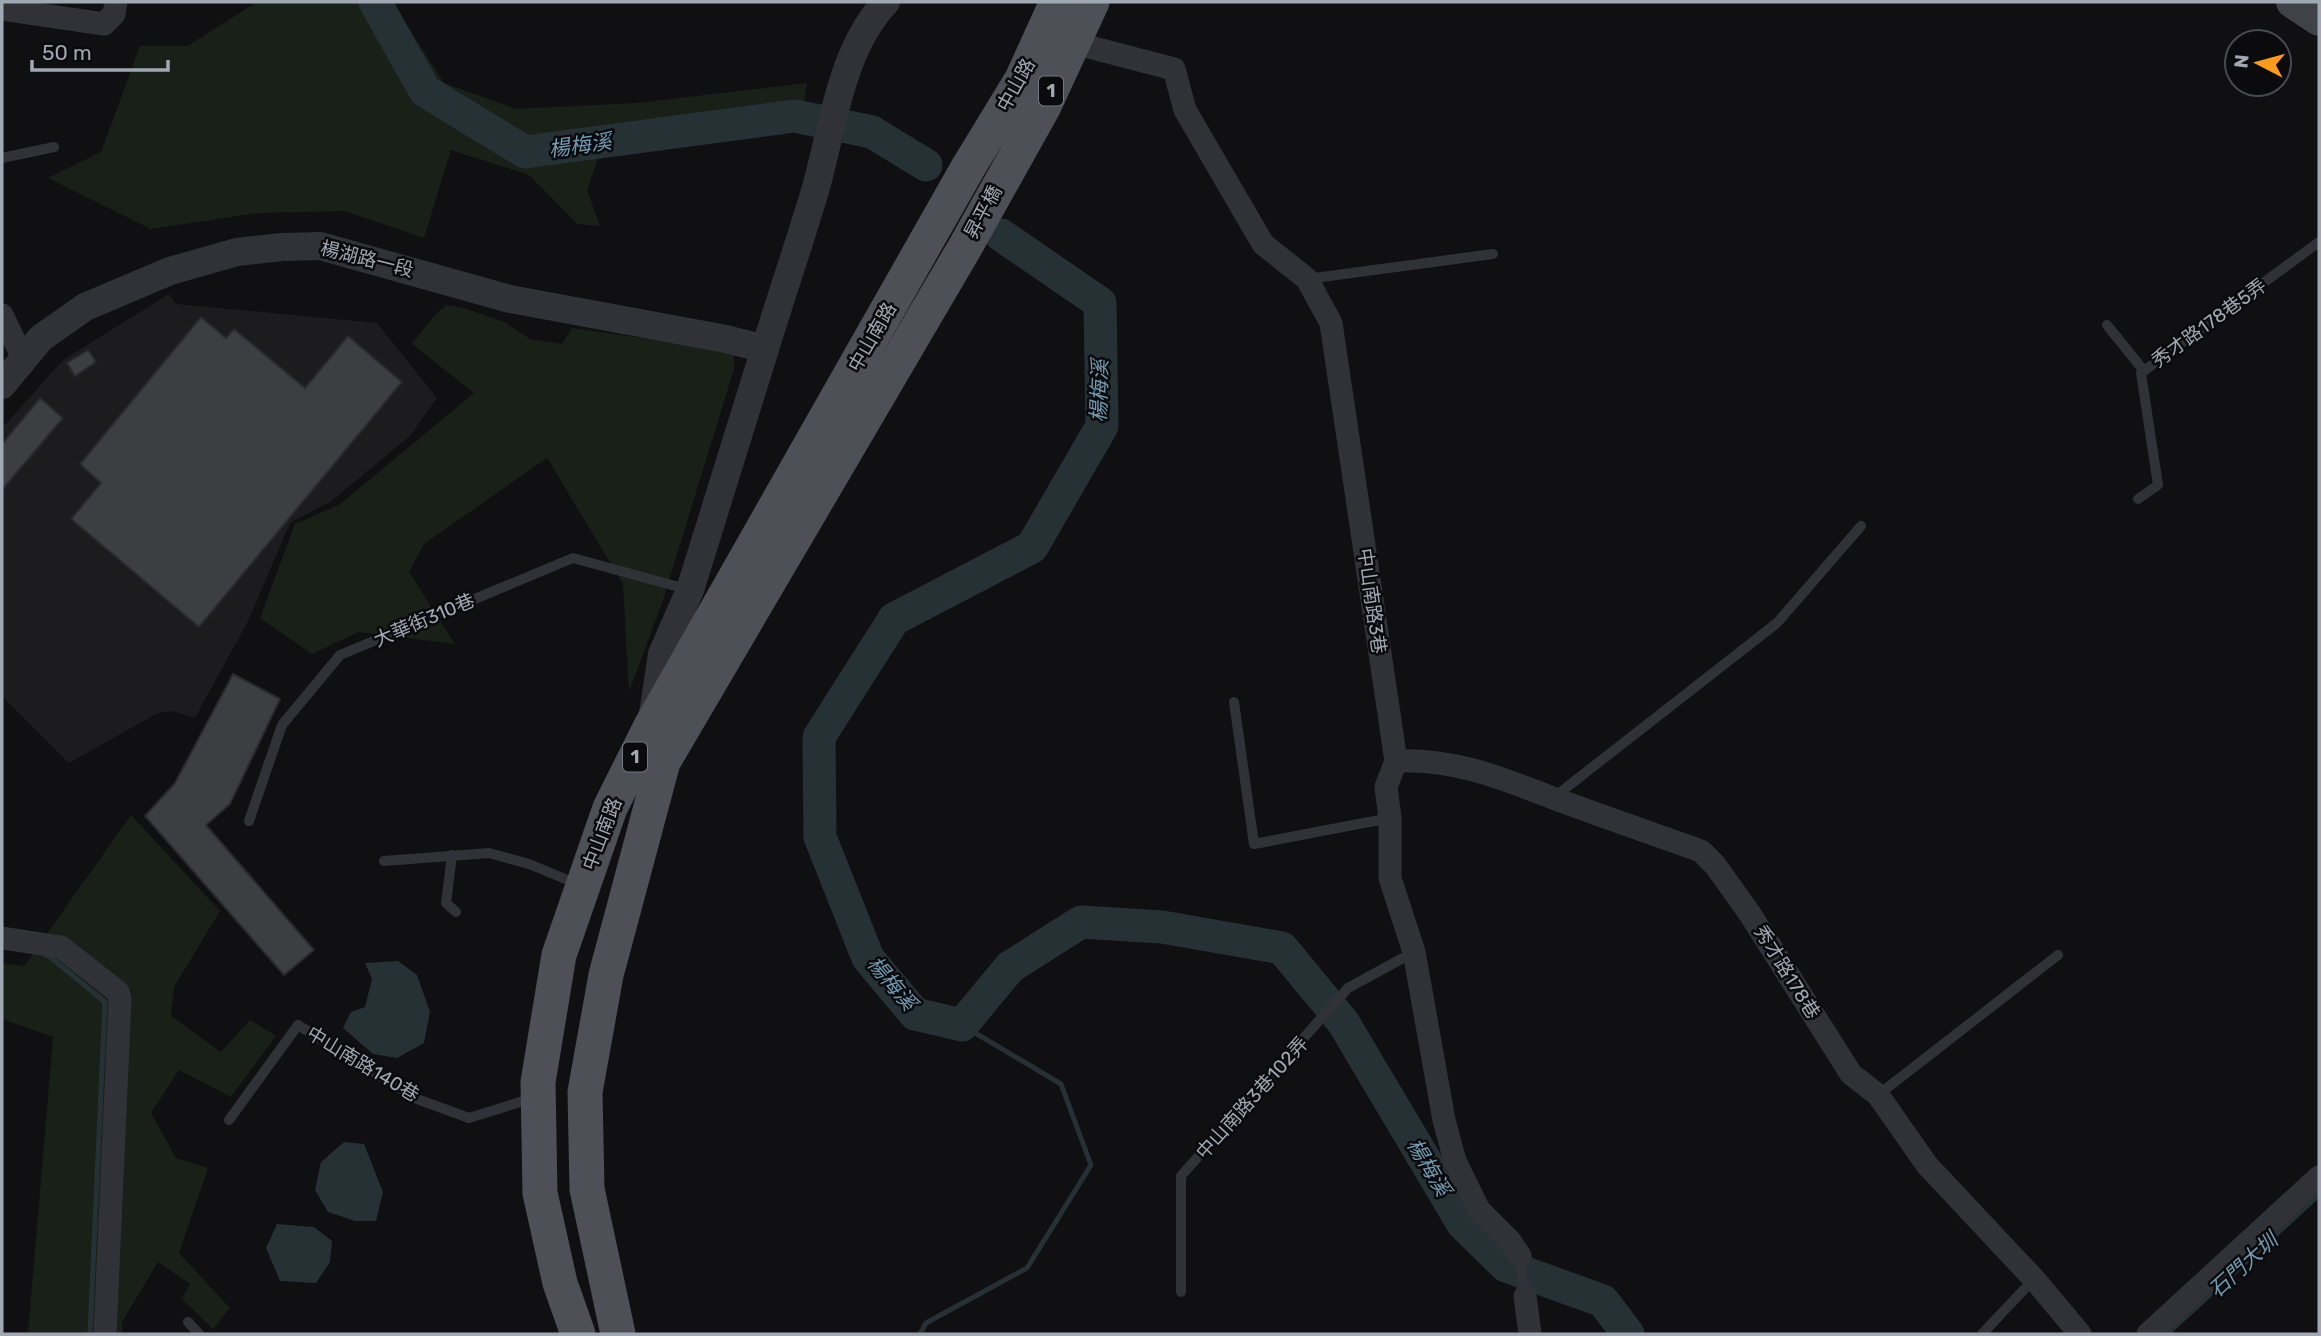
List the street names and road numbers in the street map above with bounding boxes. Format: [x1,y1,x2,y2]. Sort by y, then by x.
street label: 中山路 [992,54,1040,116]
road number: 1 [1039,76,1063,106]
street label: 昇平橋 [959,181,1007,243]
street label: 楊湖路一段 [318,236,416,282]
street label: 秀才路178巷5弄 [2147,274,2271,372]
street label: 中山南路 [843,298,901,376]
street label: 中山南路3巷 [1353,547,1391,655]
street label: 大華街310巷 [370,588,478,652]
road number: 1 [623,742,647,772]
street label: 中山南路 [578,794,626,874]
street label: 秀才路178巷 [1749,921,1825,1023]
street label: 中山南路140巷 [303,1021,423,1107]
street label: 中山南路3巷102弄 [1191,1032,1313,1164]

